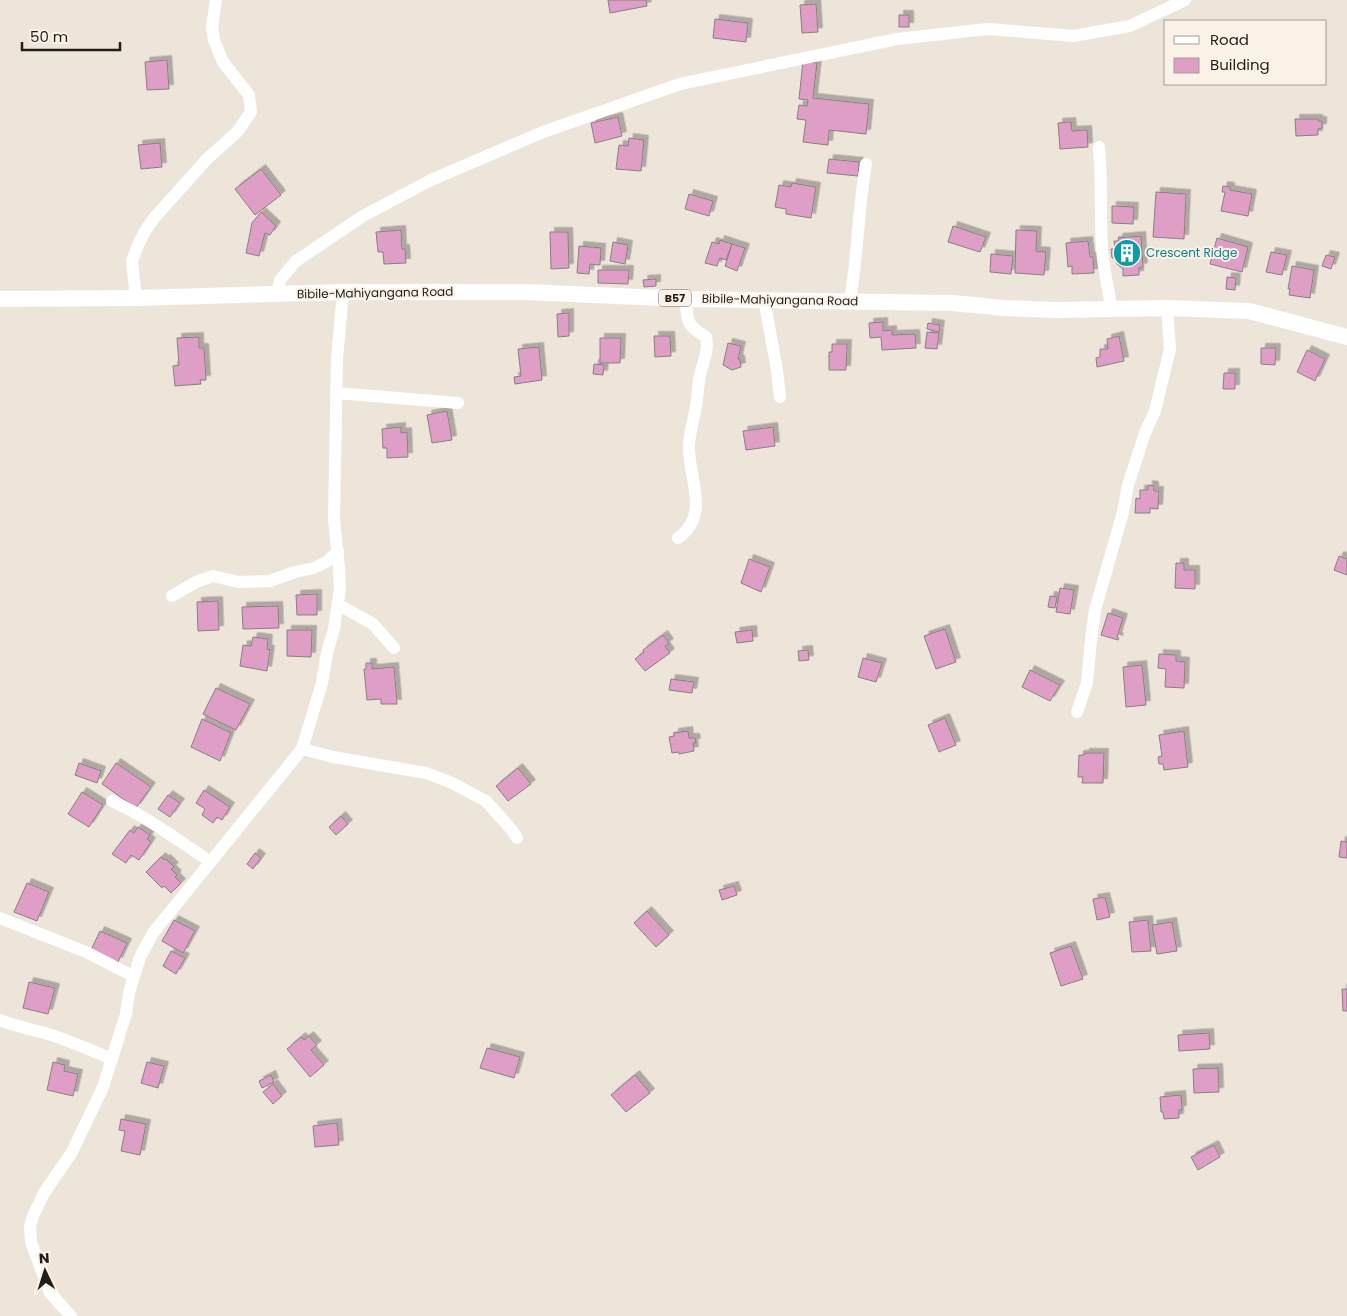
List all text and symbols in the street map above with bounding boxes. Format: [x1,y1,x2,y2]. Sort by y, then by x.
scale bar [22,20,120,52]
legend [1164,20,1327,85]
text: 50 m [30,26,68,47]
text: Road [1210,29,1249,50]
text: Building [1210,54,1270,75]
building icon: Crescent Ridge [1112,238,1142,268]
place label: Crescent Ridge [1146,244,1237,261]
street label: Bibile-Mahiyangana Road [297,283,453,302]
road number: B57 [659,290,691,306]
street label: Bibile-Mahiyangana Road [702,290,858,309]
north arrow [20,1246,70,1296]
text: N [38,1248,50,1268]

